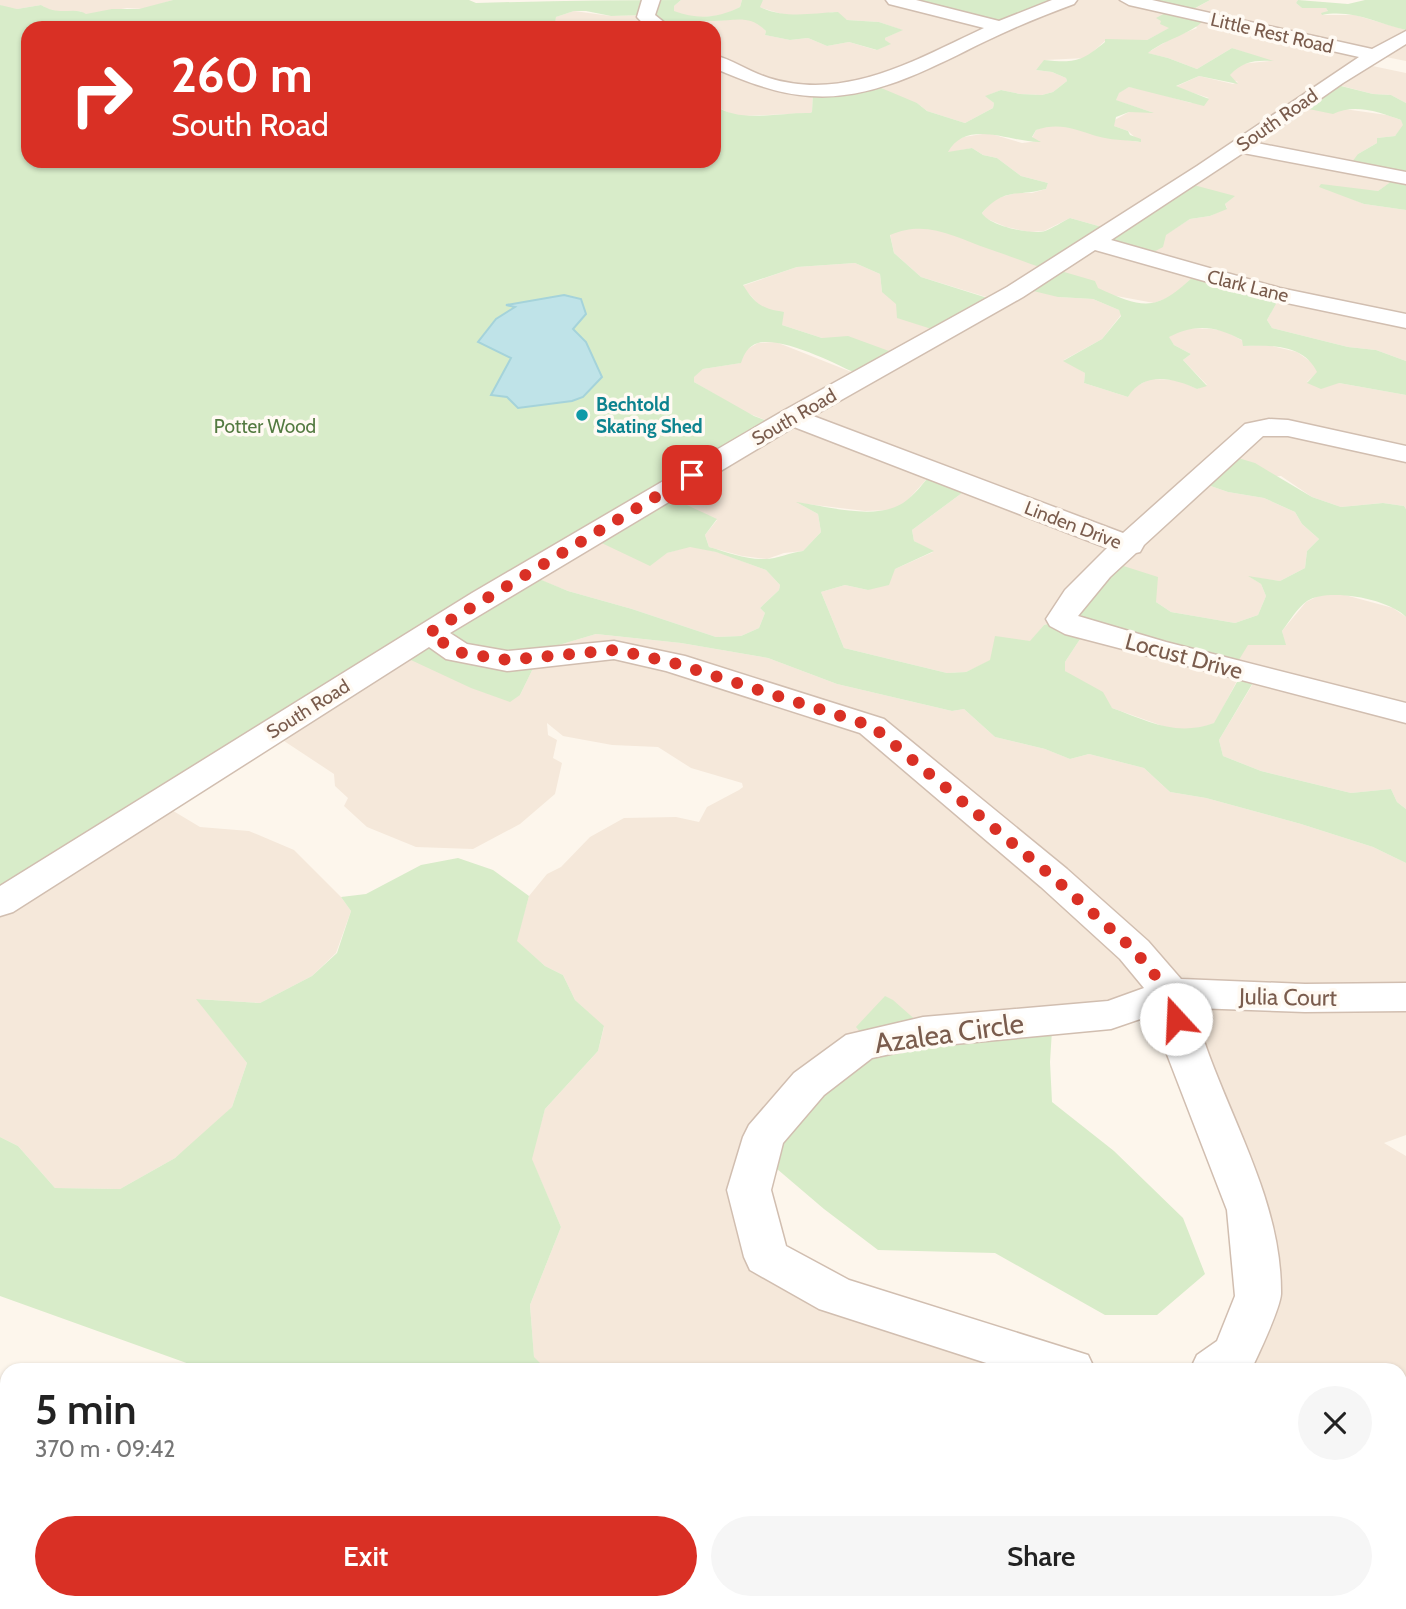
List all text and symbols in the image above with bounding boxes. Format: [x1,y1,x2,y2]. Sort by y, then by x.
street label: Little Rest Road [1208,8,1336,58]
text: 260 m [171,45,313,104]
icon: right [56,49,147,140]
street label: South Road [1232,84,1322,156]
text: South Road [171,105,329,144]
street label: Clark Lane [1205,265,1291,307]
street label: South Road [748,384,840,450]
place label: Bechtold Skating Shed [596,393,703,438]
marker: Bechtold Skating Shed [574,407,590,423]
park label: Potter Wood [214,415,316,438]
pin [662,445,722,505]
icon: arrive [673,456,711,494]
street label: Linden Drive [1021,496,1125,554]
street label: Locust Drive [1122,627,1246,685]
street label: South Road [262,674,354,744]
position arrow [1139,982,1213,1056]
street label: Julia Court [1238,982,1337,1012]
street label: Azalea Circle [872,1006,1026,1060]
text: 5 min [35,1383,137,1435]
button: close [1298,1386,1372,1460]
text: 370 m · 09:42 [35,1435,175,1463]
button: Exit [35,1516,697,1596]
button: Share [711,1516,1372,1596]

